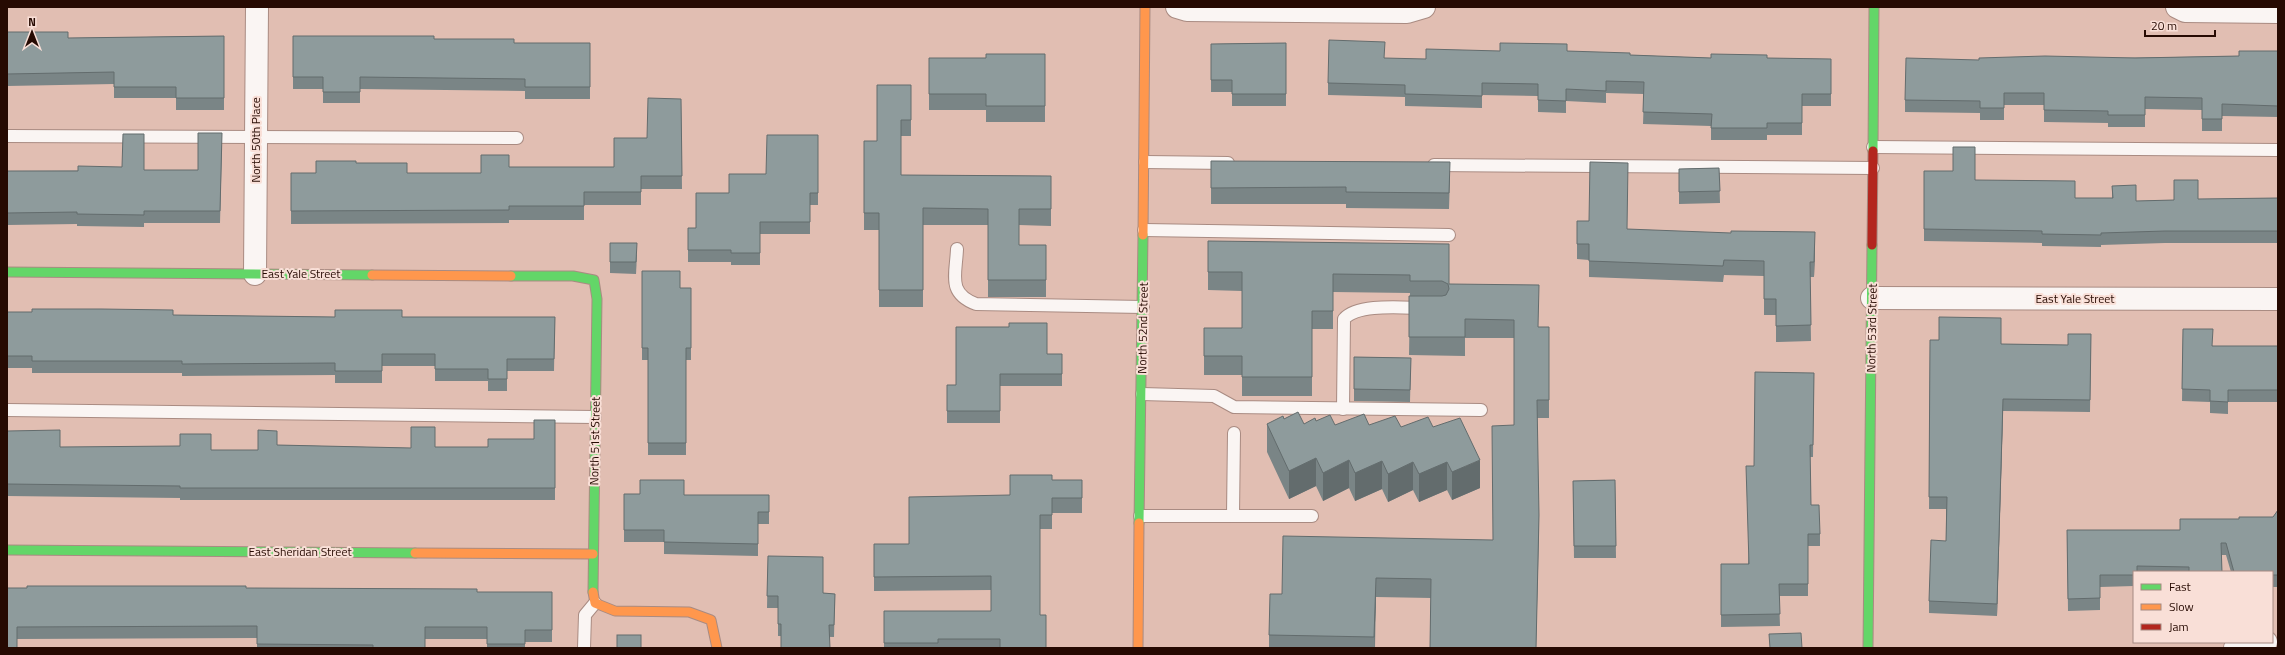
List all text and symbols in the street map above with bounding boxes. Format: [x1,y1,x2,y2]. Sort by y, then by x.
north arrow [12,12,52,52]
scale bar [2145,12,2215,38]
text: N [28,14,36,30]
text: 20 m [2151,16,2177,35]
street label: North 50th Place [246,97,265,183]
street label: East Yale Street [261,264,341,283]
street label: North 52nd Street [1132,281,1153,374]
street label: North 53rd Street [1861,282,1882,373]
street label: East Yale Street [2035,289,2115,308]
street label: North 51st Street [584,396,605,485]
street label: East Sheridan Street [248,542,352,561]
legend [2133,571,2273,643]
text: Fast [2169,577,2192,596]
text: Slow [2169,597,2194,616]
text: Jam [2169,617,2189,636]

